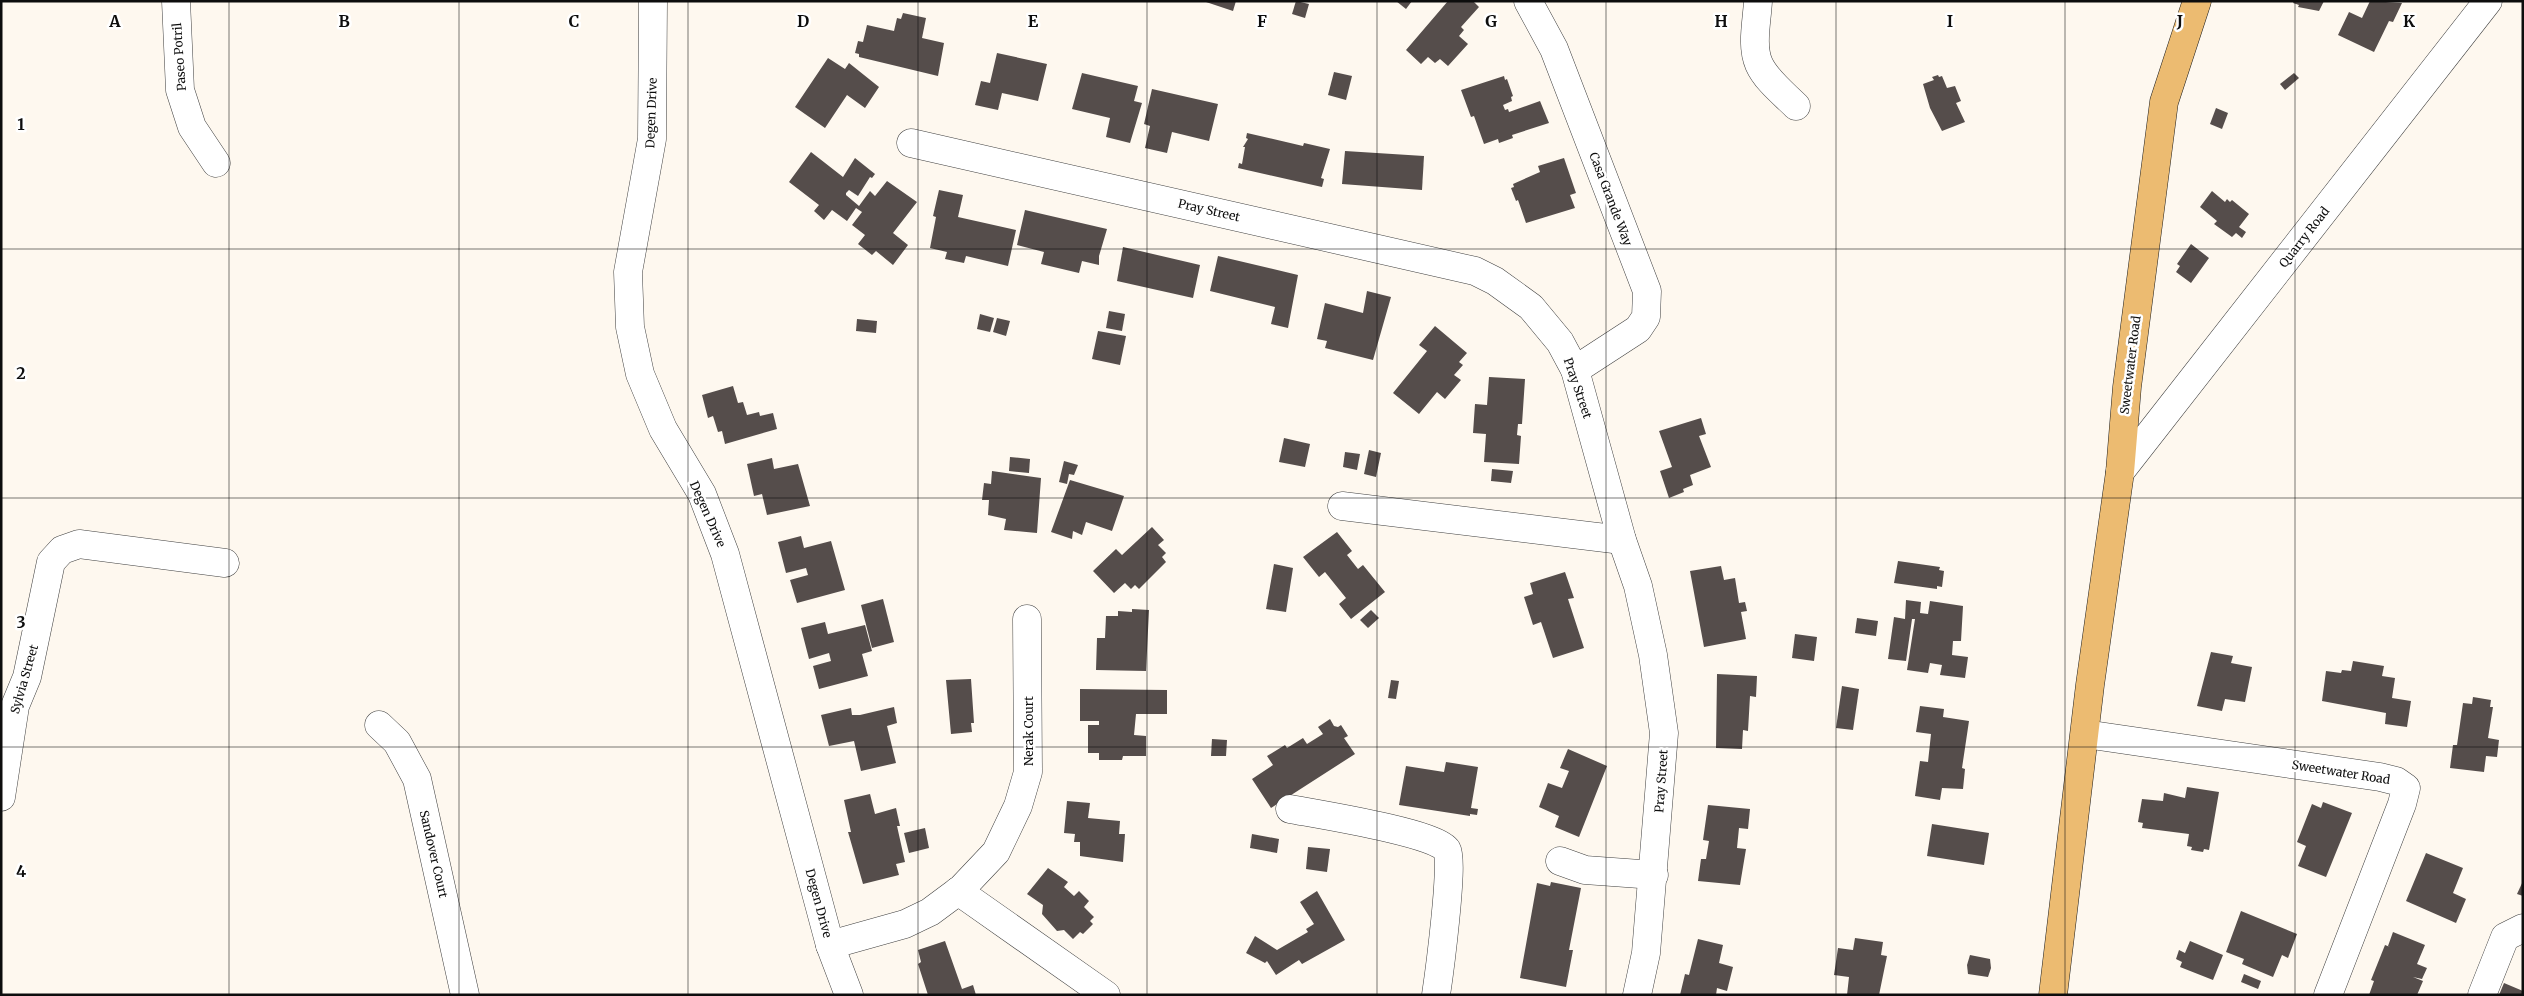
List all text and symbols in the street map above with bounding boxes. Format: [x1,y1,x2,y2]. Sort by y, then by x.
text: A [108,11,121,31]
text: B [338,11,350,31]
text: C [569,11,579,31]
text: D [797,11,809,31]
text: E [1028,11,1039,31]
text: F [1257,11,1267,31]
text: G [1485,11,1497,31]
text: H [1714,11,1728,31]
text: I [1947,11,1953,31]
text: J [2176,11,2183,31]
text: K [2403,11,2415,31]
street label: Paseo Potril [169,22,189,92]
street label: Degen Drive [642,77,660,149]
text: 1 [17,114,25,134]
street label: Casa Grande Way [1586,150,1636,248]
street label: Pray Street [1176,196,1242,225]
street label: Quarry Road [2276,204,2332,270]
street label: Sweetwater Road [2117,315,2143,415]
street label: Pray Street [1561,356,1596,421]
text: 2 [16,363,26,383]
street label: Degen Drive [687,479,729,549]
text: 3 [16,612,26,632]
street label: Sylvia Street [7,642,41,715]
street label: Nerak Court [1021,696,1036,766]
street label: Pray Street [1651,749,1671,813]
street label: Sweetwater Road [2291,757,2391,787]
street label: Sandover Court [417,809,451,900]
text: 4 [16,861,26,881]
street label: Degen Drive [803,867,835,939]

